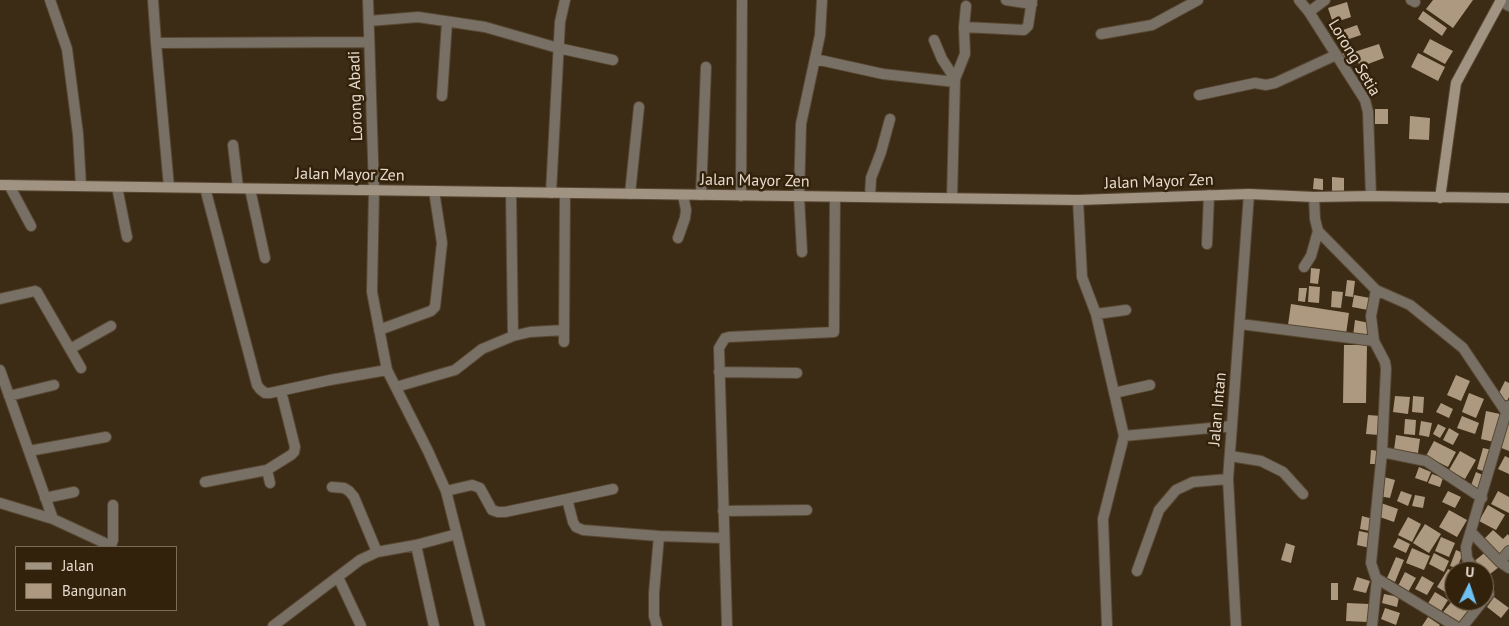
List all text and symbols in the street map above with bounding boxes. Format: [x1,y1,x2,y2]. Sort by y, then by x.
street label: Lorong Setia [1324,16,1384,100]
street label: Lorong Abadi [345,51,367,141]
street label: Jalan Mayor Zen [295,164,405,186]
street label: Jalan Mayor Zen [700,170,810,192]
street label: Jalan Mayor Zen [1104,171,1214,193]
street label: Jalan Intan [1205,371,1231,447]
legend [15,546,178,611]
text: Jalan [62,556,94,575]
north arrow [1444,561,1494,611]
text: U [1465,563,1475,581]
text: Bangunan [62,581,126,600]

